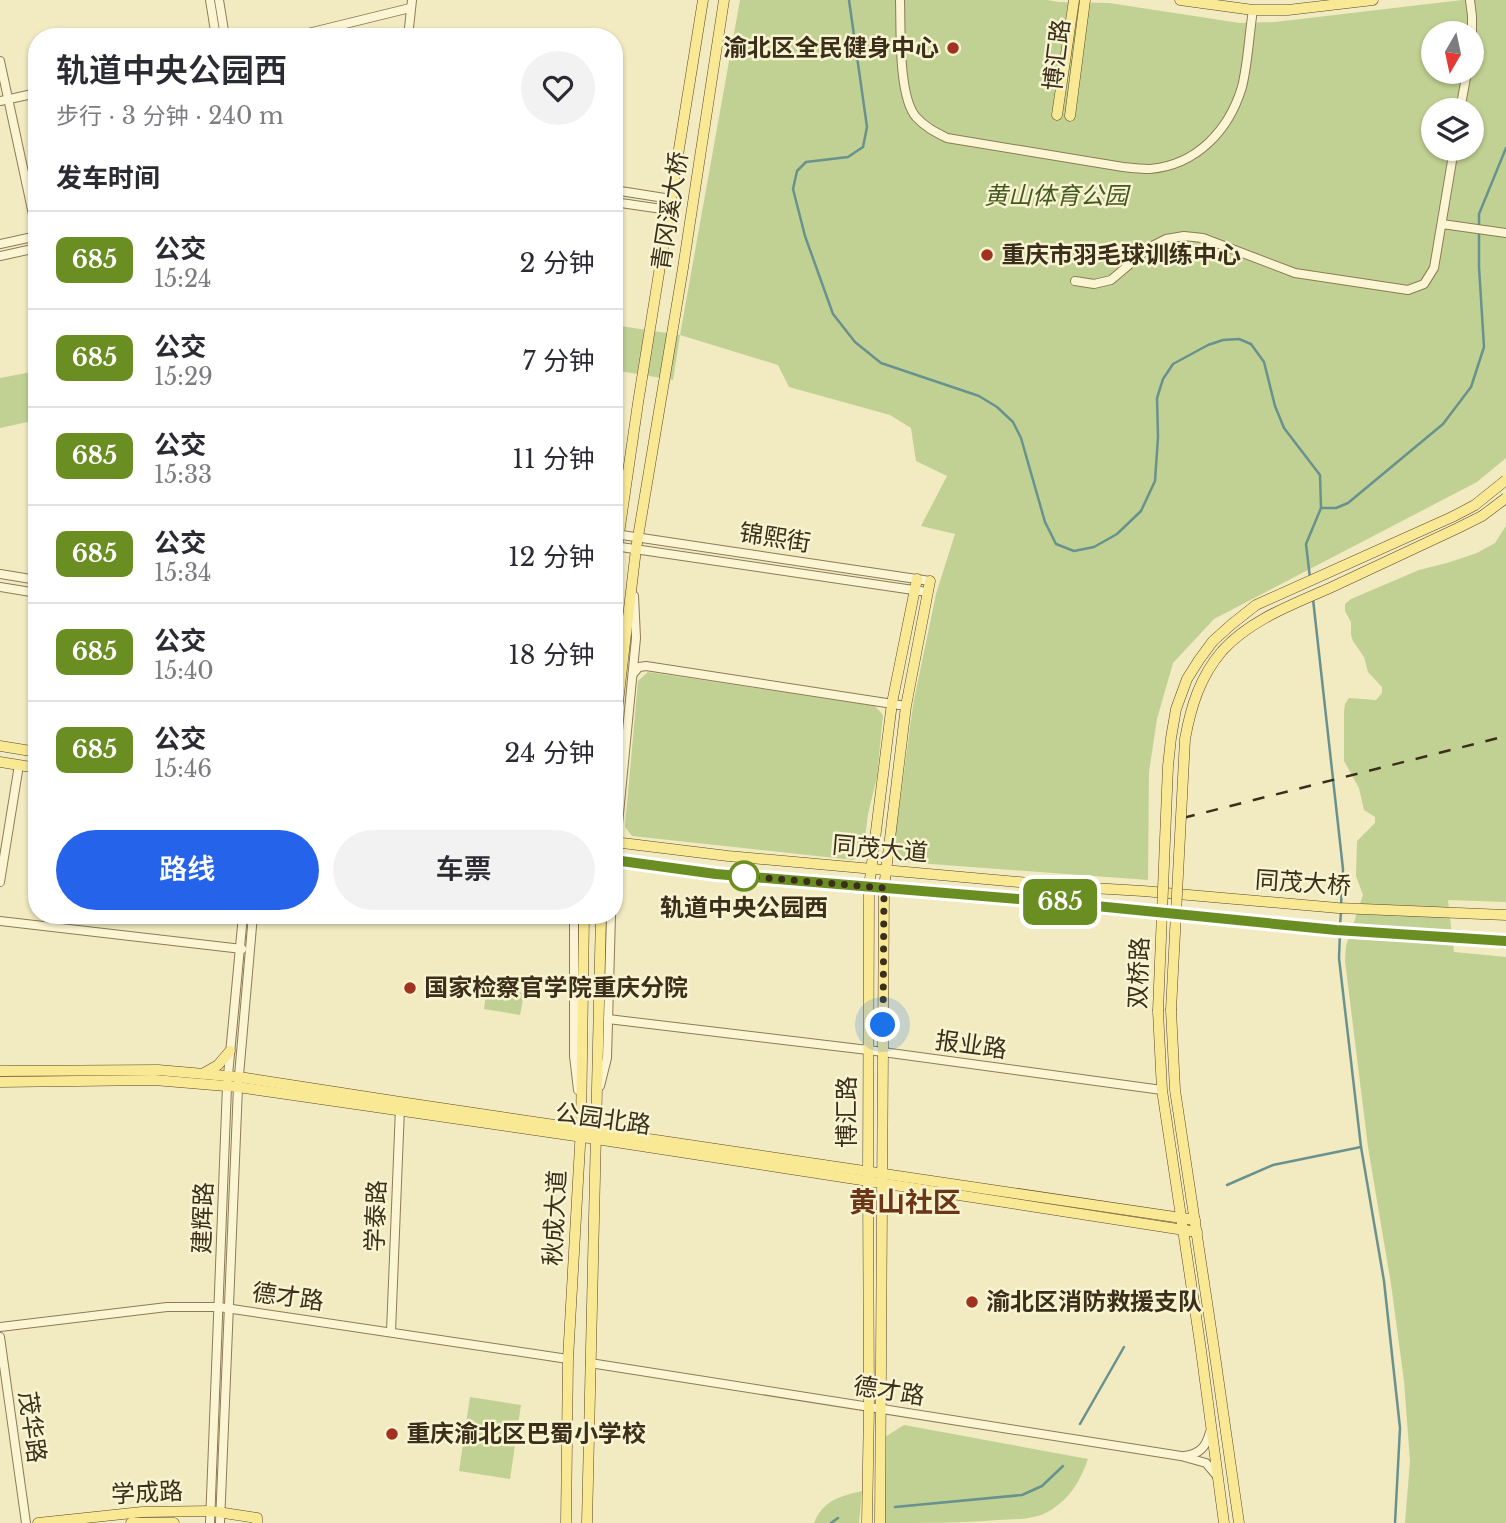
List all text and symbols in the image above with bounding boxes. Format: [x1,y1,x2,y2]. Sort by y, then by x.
street label: 博汇路 [1038,17,1075,92]
north arrow [1421,21,1484,84]
map controls [1421,21,1484,161]
place label: 渝北区全民健身中心 [723,33,939,62]
marker: 渝北区全民健身中心 [945,40,961,56]
text: 轨道中央公园西 [56,50,287,91]
button: heart [521,51,595,125]
button: layers [1421,98,1484,161]
text: 步行 · 3 分钟 · 240 m [56,102,284,130]
street label: 青冈溪大桥 [646,149,693,272]
text: 发车时间 [56,162,160,194]
park label: 黄山体育公园 [984,181,1131,210]
text: 公交 [154,233,206,265]
place label: 重庆市羽毛球训练中心 [1001,240,1241,269]
text: 685 [72,245,117,274]
text: 2 分钟 [520,247,595,279]
marker: 重庆市羽毛球训练中心 [979,247,995,263]
text: 15:24 [154,265,212,293]
text: 公交 [154,331,206,363]
text: 685 [72,343,117,372]
text: 7 分钟 [522,345,595,377]
text: 15:29 [154,363,213,391]
text: 公交 [154,429,206,461]
text: 685 [72,441,117,470]
text: 11 分钟 [512,443,595,475]
text: 15:33 [154,461,212,489]
street label: 锦熙街 [737,518,813,557]
text: 公交 [154,527,206,559]
text: 685 [72,539,117,568]
text: 12 分钟 [508,541,595,573]
text: 15:34 [154,559,212,587]
text: 公交 [154,625,206,657]
text: 685 [72,637,117,666]
text: 18 分钟 [508,639,595,671]
text: 15:40 [154,657,214,685]
text: 公交 [154,723,206,755]
text: 685 [72,735,117,764]
text: 24 分钟 [504,737,595,769]
text: 15:46 [154,755,212,783]
button: 路线 [56,830,319,910]
button: 车票 [333,830,595,910]
street label: 同茂大道 [831,830,929,867]
marker: 轨道中央公园西 [729,861,759,891]
street label: 同茂大桥 [1254,865,1352,900]
line badge: 685 [1020,879,1100,925]
text: 685 [1037,887,1083,916]
place label: 轨道中央公园西 [660,893,828,922]
street label: 双桥路 [1123,936,1154,1009]
place label: 国家检察官学院重庆分院 [424,973,688,1002]
marker: 国家检察官学院重庆分院 [402,980,418,996]
your location [865,1007,900,1042]
street label: 报业路 [933,1025,1009,1064]
street label: 博汇路 [832,1076,861,1148]
street label: 公园北路 [554,1097,653,1140]
street label: 秋成大道 [538,1169,571,1267]
street label: 学泰路 [360,1179,391,1252]
street label: 建辉路 [187,1181,218,1254]
district label: 黄山社区 [849,1185,961,1220]
street label: 德才路 [250,1277,326,1316]
place label: 渝北区消防救援支队 [986,1287,1202,1316]
marker: 渝北区消防救援支队 [964,1294,980,1310]
street label: 德才路 [851,1371,927,1410]
street label: 茂华路 [13,1389,52,1465]
place label: 重庆渝北区巴蜀小学校 [406,1419,646,1448]
marker: 重庆渝北区巴蜀小学校 [384,1426,400,1442]
street label: 学成路 [110,1476,184,1509]

